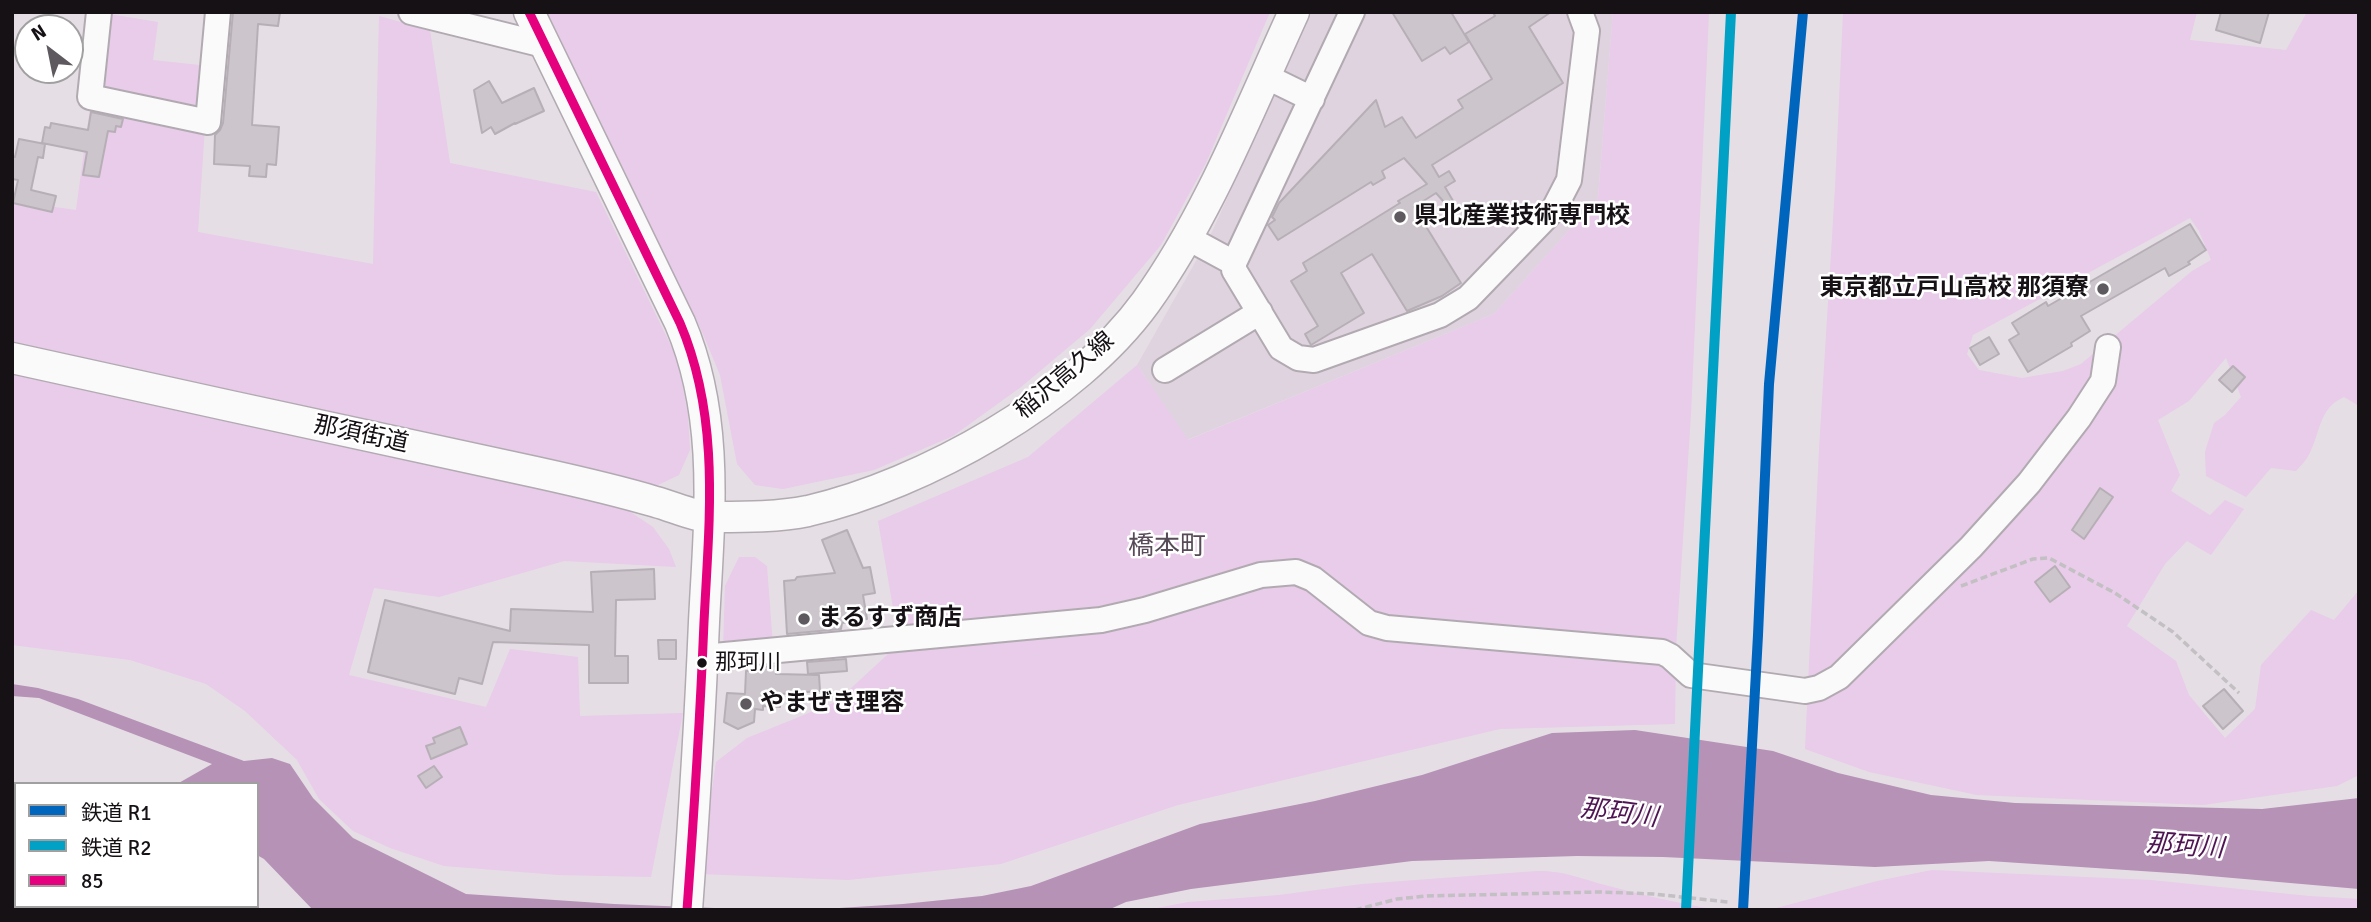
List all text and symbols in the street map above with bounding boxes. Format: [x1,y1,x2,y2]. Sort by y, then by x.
north arrow [14,14,84,84]
text: N [27,19,51,47]
place label: 県北産業技術専門校 [1414,203,1630,231]
marker: 県北産業技術専門校 [1392,209,1408,225]
place label: 東京都立戸山高校 那須寮 [1820,275,2089,303]
marker: 東京都立戸山高校 那須寮 [2095,281,2111,297]
street label: 稲沢高久線 [1010,326,1120,426]
street label: 那須街道 [311,411,411,459]
district label: 橋本町 [1128,531,1206,563]
place label: まるすず商店 [818,605,962,633]
marker: まるすず商店 [796,611,812,627]
place label: 那珂川 [715,650,781,676]
marker: 那珂川 [695,656,709,670]
place label: やまぜき理容 [760,690,904,718]
marker: やまぜき理容 [738,696,754,712]
legend [14,782,259,908]
water label: 那珂川 [1578,794,1660,834]
text: 鉄道 R1 [81,800,152,826]
water label: 那珂川 [2145,829,2225,865]
text: 鉄道 R2 [81,835,152,861]
text: 85 [81,868,104,894]

